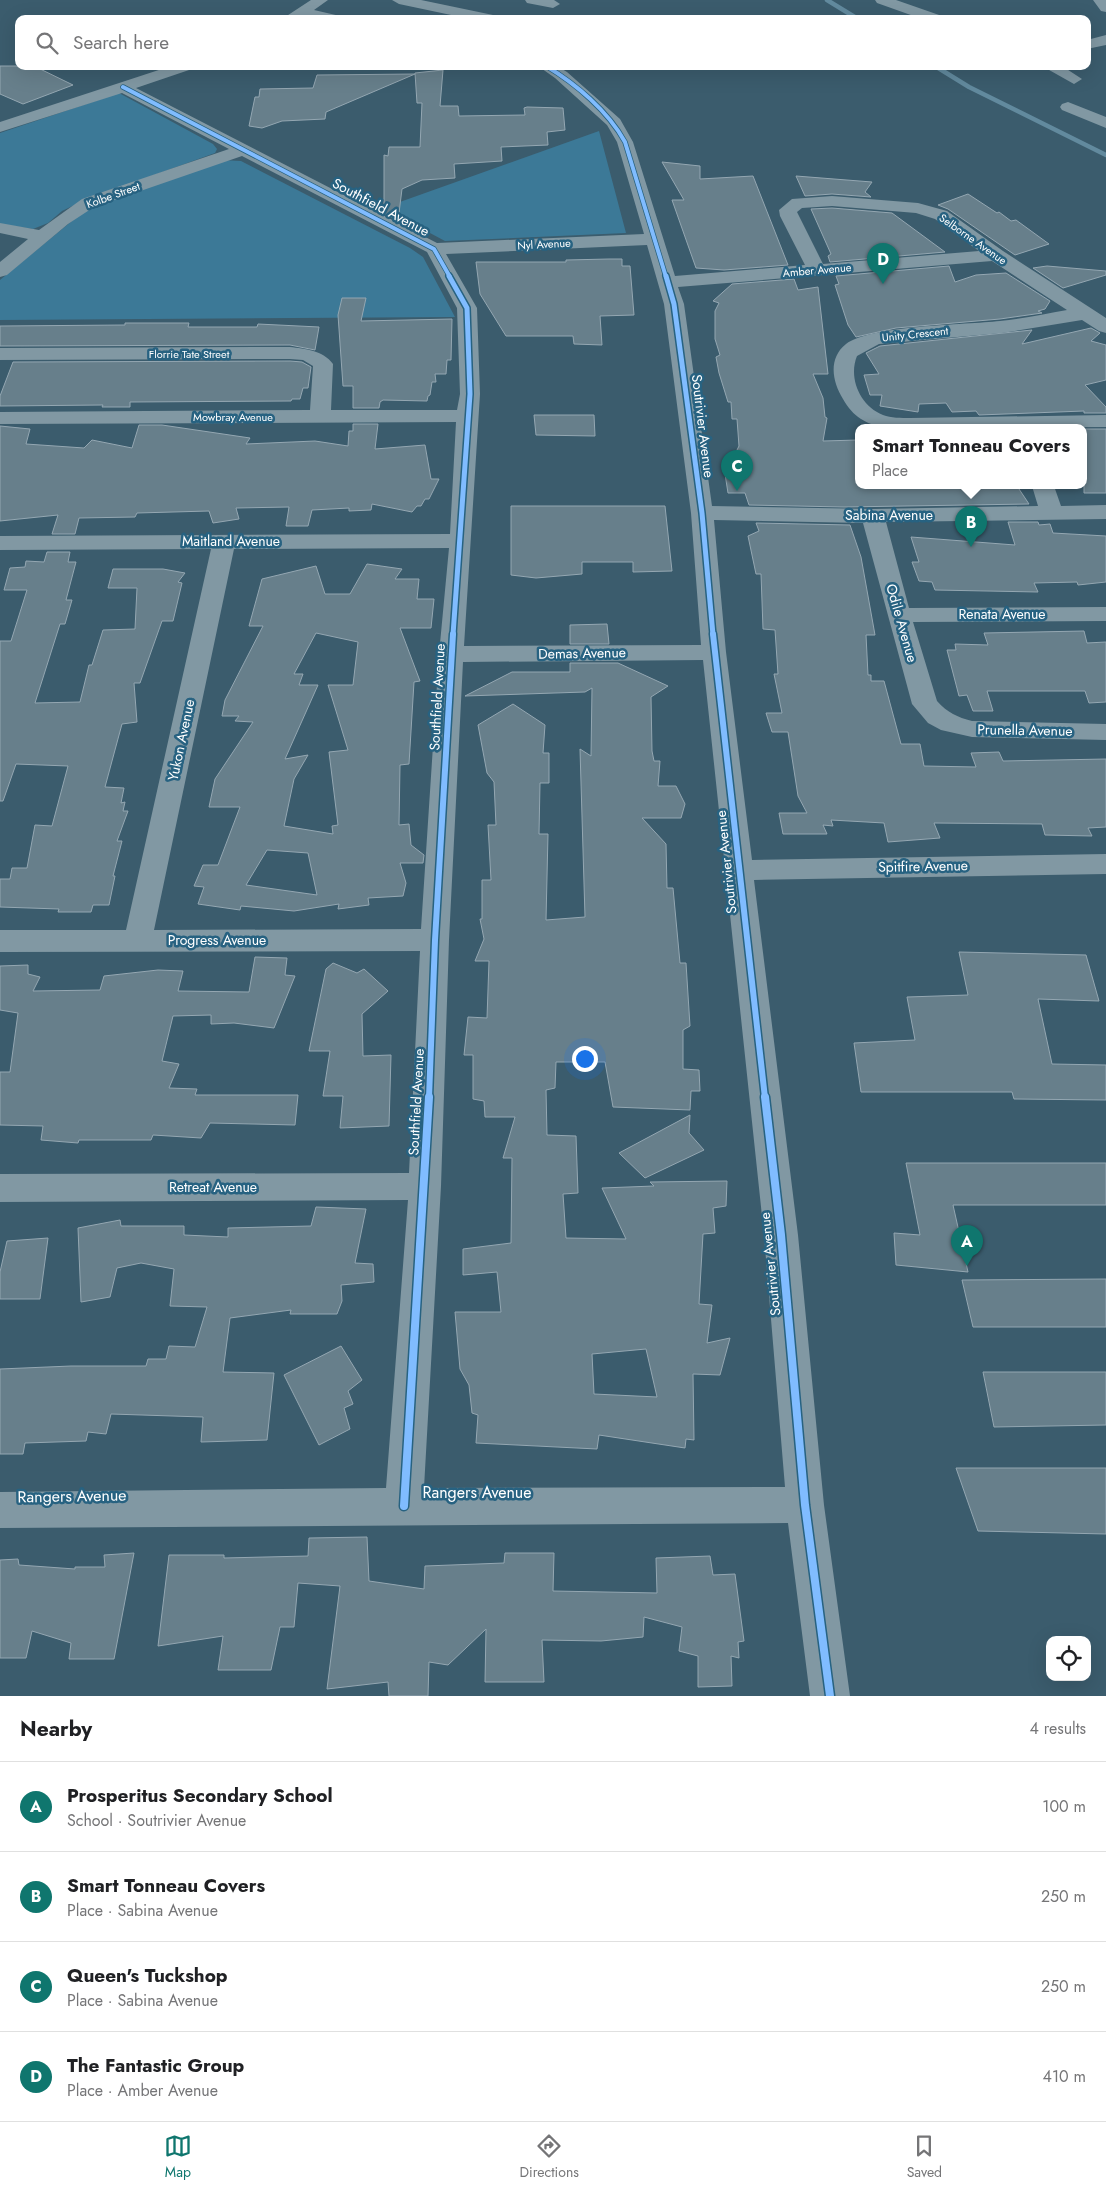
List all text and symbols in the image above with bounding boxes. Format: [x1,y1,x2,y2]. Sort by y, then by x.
search box [15,15,1091,70]
icon: search [33,29,61,57]
text: Search here [73,29,169,56]
street label: Southfield Avenue [329,173,433,241]
street label: Kolbe Street [84,178,142,212]
street label: Selborne Avenue [936,210,1010,268]
street label: Nyl Avenue [517,235,571,253]
pin: D [867,243,899,284]
street label: Amber Avenue [782,259,852,281]
street label: Unity Crescent [881,323,949,345]
street label: Florrie Tate Street [149,346,230,362]
street label: Soutrivier Avenue [687,373,719,479]
street label: Mowbray Avenue [193,409,273,425]
popup [855,424,1087,489]
text: Smart Tonneau Covers [872,432,1070,459]
pin: C [721,450,753,491]
text: Place [872,459,908,482]
street label: Sabina Avenue [845,505,933,525]
pin: B [955,506,987,547]
street label: Maitland Avenue [182,531,280,551]
street label: Odile Avenue [881,581,923,665]
street label: Renata Avenue [958,604,1046,624]
street label: Demas Avenue [538,642,626,664]
street label: Southfield Avenue [424,643,450,751]
street label: Yukon Avenue [163,697,199,783]
street label: Prunella Avenue [977,719,1073,741]
street label: Soutrivier Avenue [711,809,741,915]
street label: Spitfire Avenue [878,855,968,877]
street label: Progress Avenue [168,930,266,950]
your location [572,1046,598,1072]
street label: Southfield Avenue [403,1048,429,1156]
street label: Retreat Avenue [169,1177,257,1197]
street label: Soutrivier Avenue [755,1211,785,1317]
pin: A [951,1225,983,1266]
street label: Rangers Avenue [423,1481,532,1504]
street label: Rangers Avenue [17,1484,127,1508]
map controls [1046,1636,1091,1681]
button: locate [1046,1636,1091,1681]
text: Nearby [20,1714,92,1744]
text: 4 results [1030,1717,1086,1740]
text: Prosperitus Secondary School [67,1782,333,1809]
text: A [30,1795,42,1818]
text: 100 m [1042,1795,1086,1818]
text: School · Soutrivier Avenue [67,1809,246,1832]
text: Smart Tonneau Covers [67,1872,265,1899]
text: B [31,1885,41,1908]
text: 250 m [1041,1885,1086,1908]
text: Place · Sabina Avenue [67,1899,218,1922]
text: Queen's Tuckshop [67,1962,228,1989]
text: C [30,1975,42,1998]
text: 250 m [1041,1975,1086,1998]
text: Place · Sabina Avenue [67,1989,218,2012]
text: The Fantastic Group [67,2052,244,2079]
text: D [30,2065,42,2088]
text: 410 m [1043,2065,1086,2088]
text: Place · Amber Avenue [67,2079,218,2102]
tab: Map [164,2132,192,2182]
tab: Directions [520,2132,579,2182]
tab: Saved [907,2132,942,2182]

